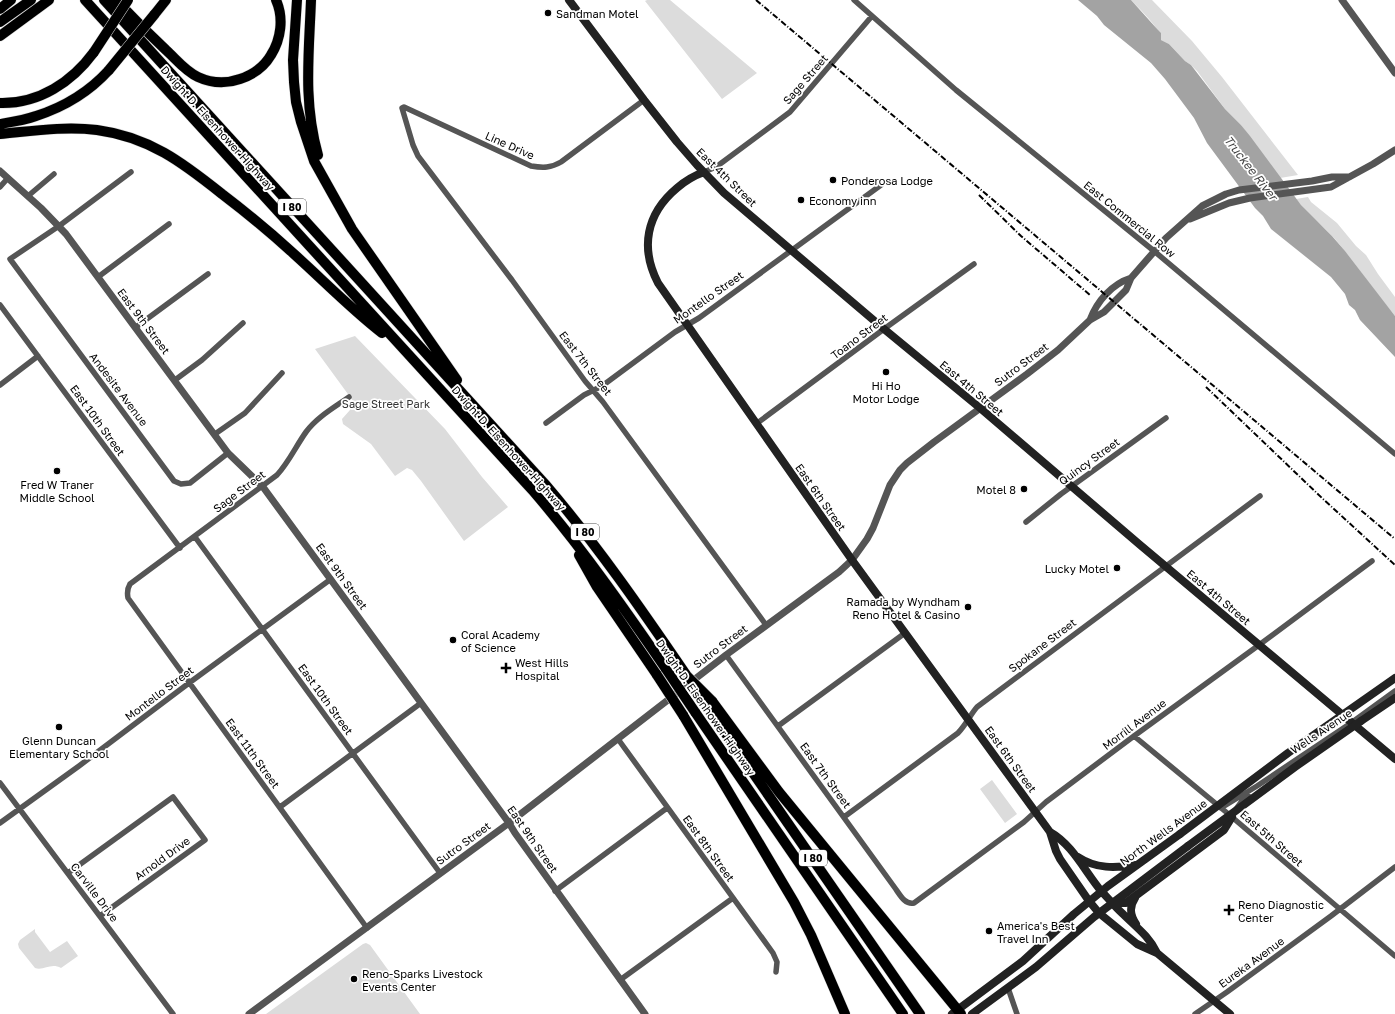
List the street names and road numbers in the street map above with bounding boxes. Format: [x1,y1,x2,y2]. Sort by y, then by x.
street label: Sage Street [780,51,830,107]
street label: Dwight D. Eisenhower Highway [159,63,277,193]
street label: Line Drive [483,128,537,162]
street label: East 4th Street [694,145,760,209]
street label: East Commercial Row [1082,178,1178,260]
road number: I 80 [278,199,306,215]
street label: Montello Street [671,268,745,326]
street label: East 9th Street [115,286,173,356]
street label: Toano Street [828,311,890,361]
street label: East 7th Street [557,328,615,398]
street label: Sutro Street [991,339,1051,389]
street label: Andesite Avenue [87,350,151,428]
street label: East 4th Street [938,358,1006,418]
street label: East 10th Street [68,382,128,458]
street label: Dwight D. Eisenhower Highway [450,383,568,513]
street label: Quincy Street [1056,435,1122,487]
street label: East 6th Street [793,461,849,533]
street label: Sage Street [210,467,268,515]
road number: I 80 [571,524,599,540]
street label: East 9th Street [314,540,370,612]
street label: East 4th Street [1185,567,1253,627]
street label: Spokane Street [1006,615,1078,675]
street label: Sutro Street [690,621,750,671]
street label: Dwight D. Eisenhower Highway [654,636,758,778]
street label: East 10th Street [296,661,356,737]
street label: Montello Street [122,663,196,723]
street label: Morrill Avenue [1100,696,1168,752]
street label: Wells Avenue [1288,706,1354,756]
street label: East 11th Street [223,716,283,790]
street label: East 6th Street [983,723,1039,795]
street label: East 7th Street [798,740,854,810]
street label: North Wells Avenue [1117,796,1209,868]
street label: East 9th Street [505,803,561,875]
street label: East 5th Street [1238,807,1306,869]
street label: East 8th Street [681,812,737,884]
street label: Sutro Street [433,819,493,867]
street label: Arnold Drive [132,834,192,882]
road number: I 80 [799,850,827,866]
street label: Carville Drive [69,860,121,924]
street label: Eureka Avenue [1216,934,1286,990]

